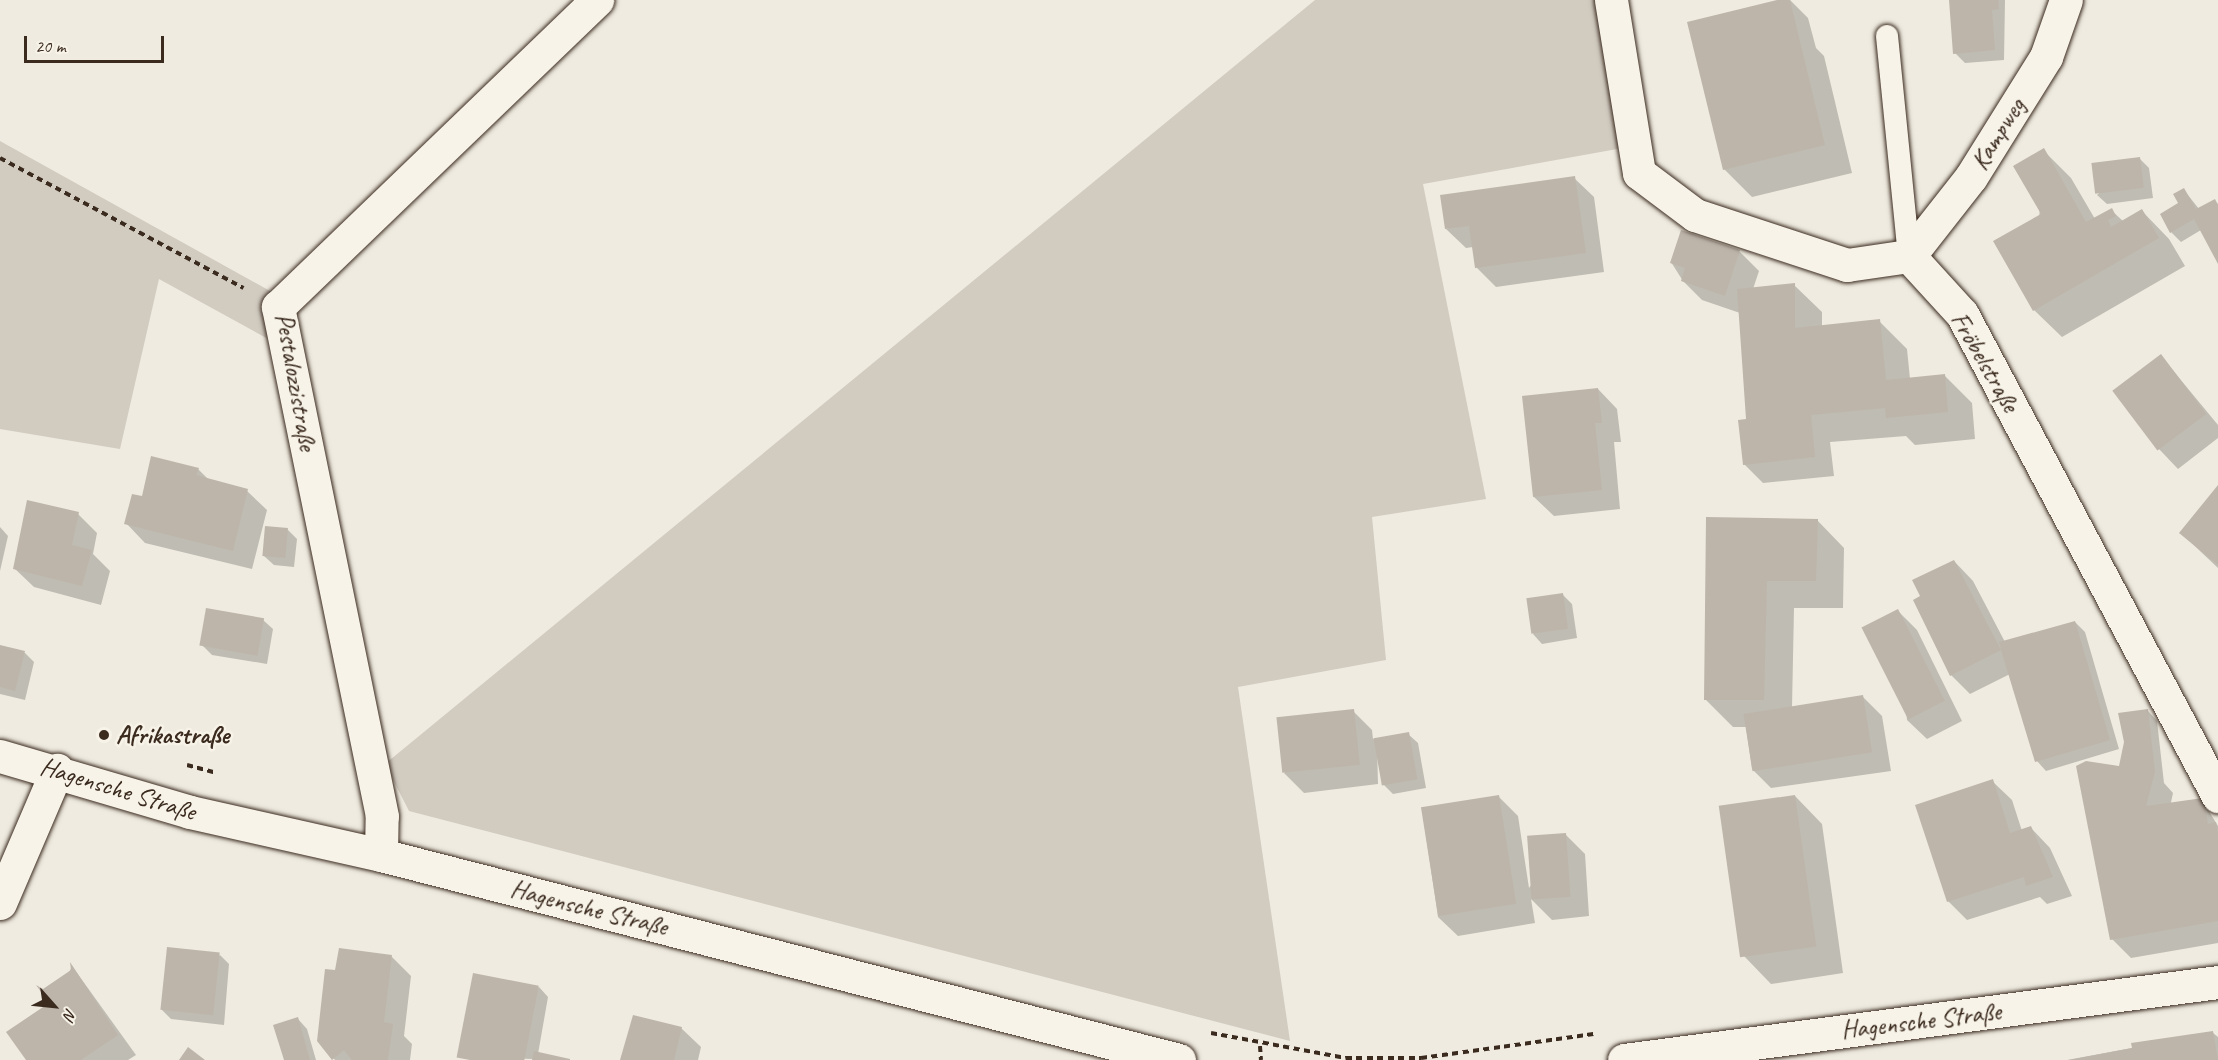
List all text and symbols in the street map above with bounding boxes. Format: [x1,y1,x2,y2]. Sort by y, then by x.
scale bar [27,24,166,62]
text: 20 m [35,35,66,57]
street label: Kampweg [1964,92,2032,176]
street label: Fröbelstraße [1944,306,2026,418]
street label: Pestalozzistraße [269,311,323,453]
place label: Afrikastraße [116,719,229,751]
marker: Afrikastraße [97,728,111,742]
street label: Hagensche Straße [36,751,200,827]
street label: Hagensche Straße [507,873,671,943]
north arrow [24,976,84,1036]
street label: Hagensche Straße [1839,996,2003,1046]
text: N [59,1005,81,1023]

